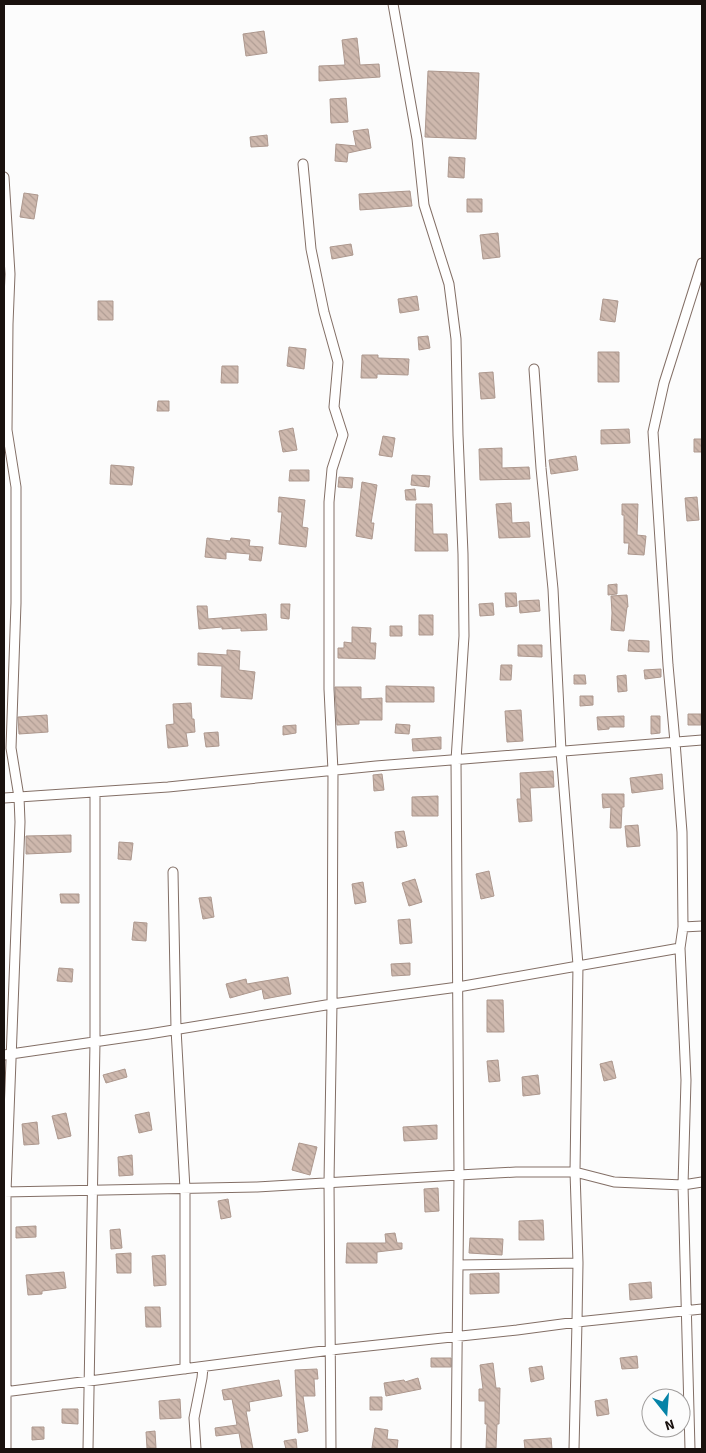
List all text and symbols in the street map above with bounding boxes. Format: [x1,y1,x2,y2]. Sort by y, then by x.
north arrow [641,1388,691,1438]
text: N [662,1414,677,1435]

